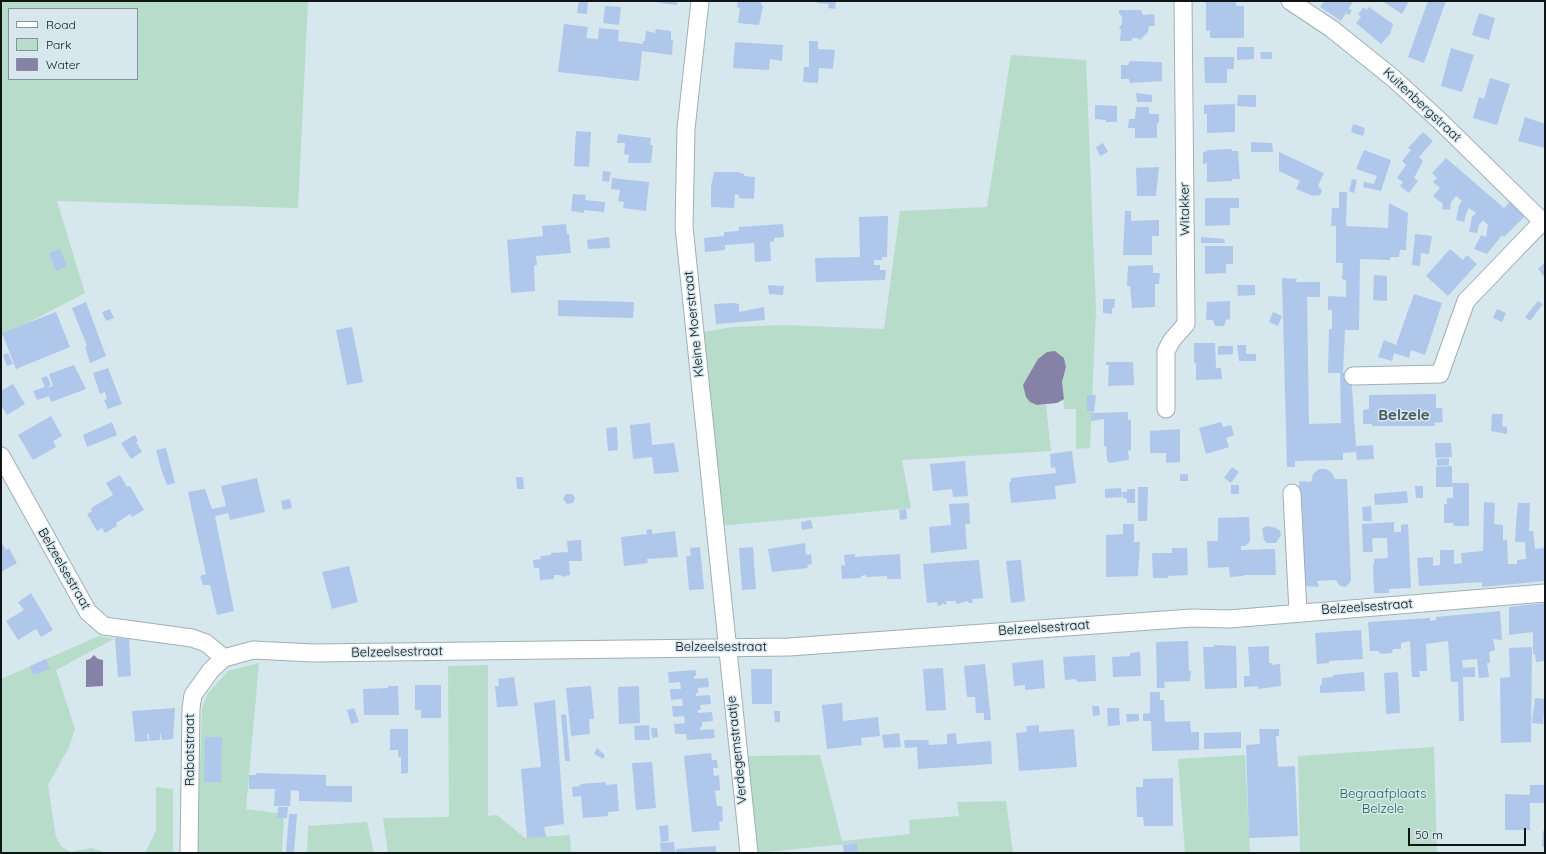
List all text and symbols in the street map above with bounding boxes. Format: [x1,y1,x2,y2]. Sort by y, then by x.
legend [8,8,138,80]
text: Road [46,17,76,32]
text: Park [46,37,71,52]
text: Water [46,57,80,72]
street label: Kuitenbergstraat [1380,65,1464,145]
street label: Witakker [1177,182,1193,236]
street label: Kleine Moerstraat [681,270,707,378]
district label: Belzele [1378,406,1430,424]
street label: Belzeelsestraat [34,525,94,613]
street label: Belzeelsestraat [1321,596,1413,618]
street label: Belzeelsestraat [998,617,1090,639]
street label: Belzeelsestraat [675,639,767,655]
street label: Belzeelsestraat [351,643,443,661]
street label: Verdegemstraatje [724,695,750,805]
street label: Rabotstraat [182,714,198,786]
park label: Begraafplaats Belzele [1340,786,1426,817]
scale bar [1410,820,1528,846]
text: 50 m [1415,827,1443,842]

